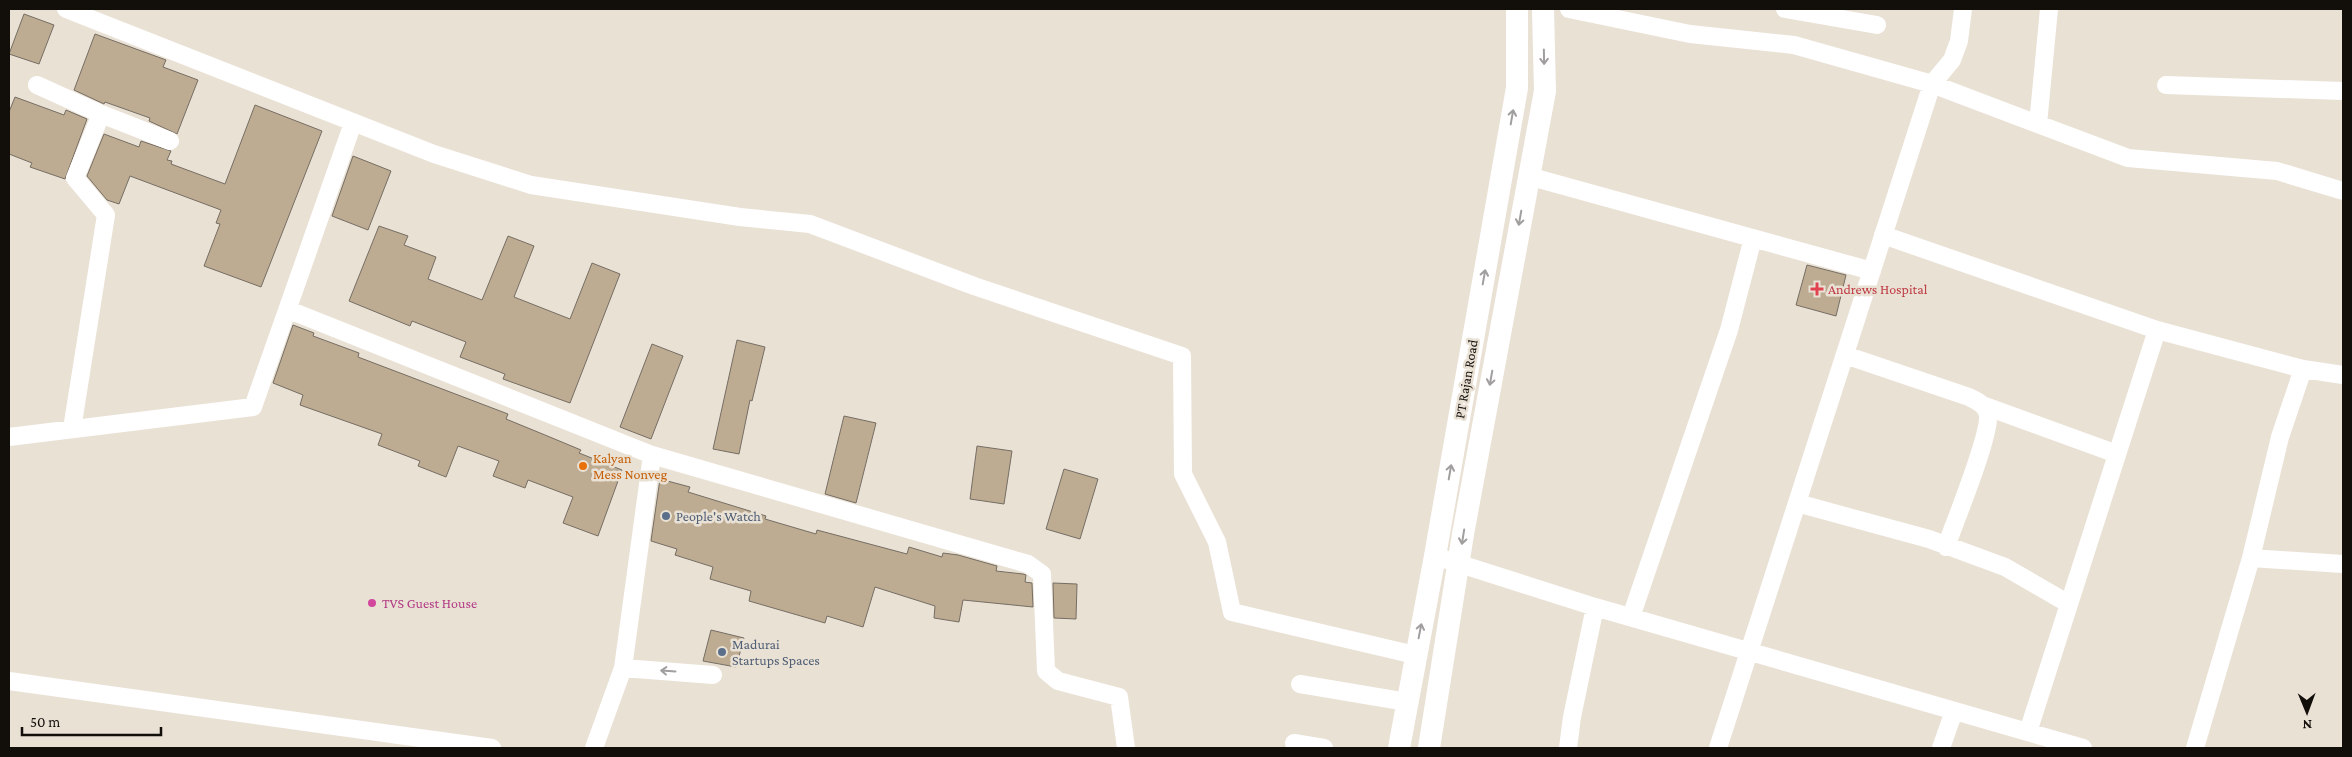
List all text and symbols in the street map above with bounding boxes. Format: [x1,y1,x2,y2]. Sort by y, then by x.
one-way arrow [1539,49,1549,65]
one-way arrow [1507,109,1517,125]
one-way arrow [1514,209,1524,225]
one-way arrow [1480,270,1490,286]
place label: Andrews Hospital [1828,281,1928,297]
marker: Andrews Hospital [1810,282,1824,296]
street label: PT Rajan Road [1451,338,1482,420]
one-way arrow [1486,369,1496,385]
place label: Kalyan Mess Nonveg [593,450,667,482]
marker: Kalyan Mess Nonveg [577,460,589,472]
one-way arrow [1446,464,1456,480]
place label: People's Watch [676,508,761,524]
marker: People's Watch [660,510,672,522]
one-way arrow [1457,529,1467,545]
place label: TVS Guest House [382,595,477,611]
marker: TVS Guest House [366,597,378,609]
one-way arrow [1416,624,1426,640]
place label: Madurai Startups Spaces [732,636,820,668]
marker: Madurai Startups Spaces [716,646,728,658]
one-way arrow [660,667,676,676]
north arrow [2282,687,2332,737]
scale bar [22,704,161,736]
text: 50 m [30,714,60,730]
text: N [2302,717,2312,733]

